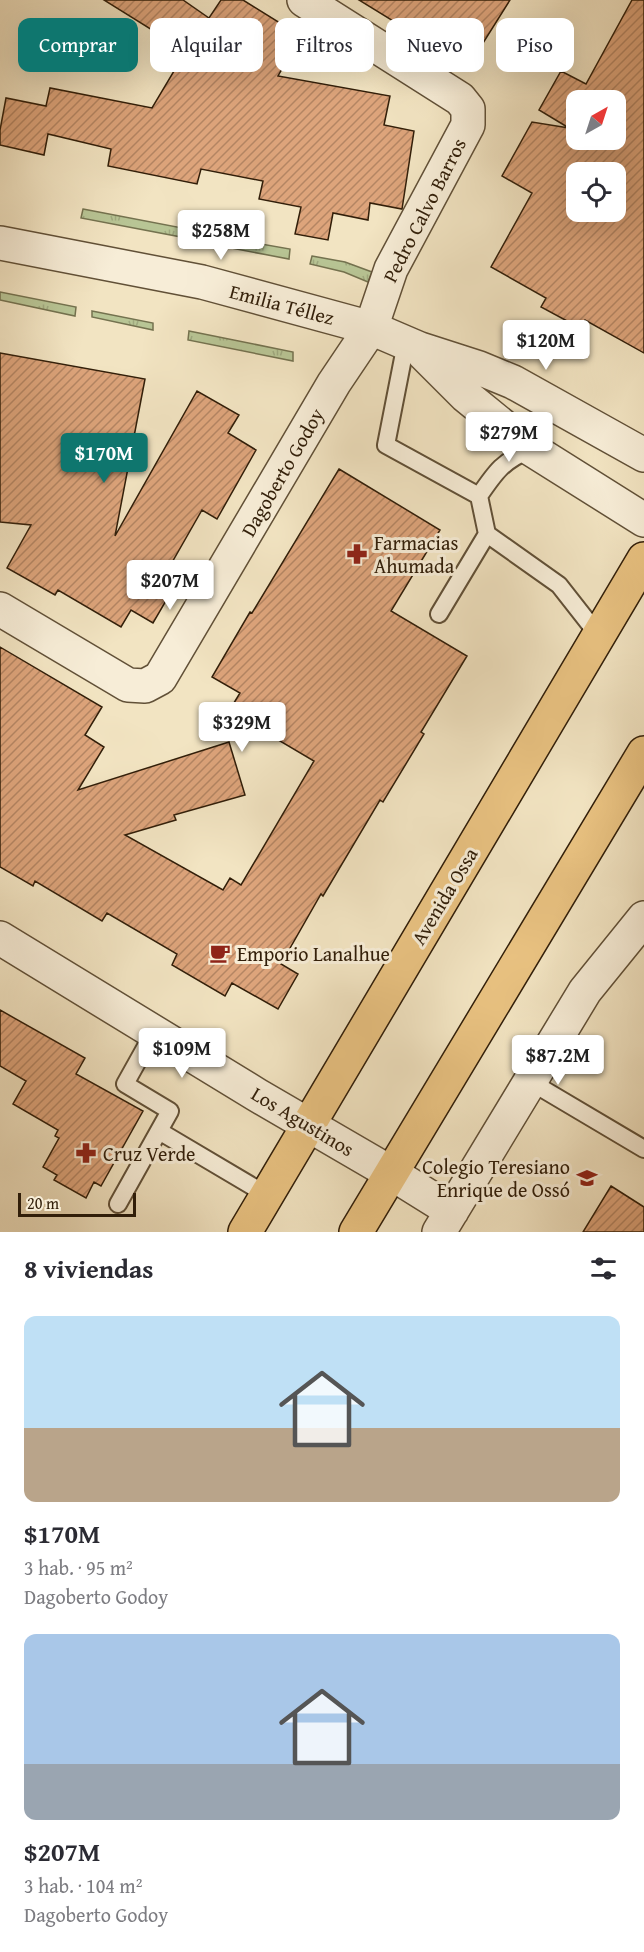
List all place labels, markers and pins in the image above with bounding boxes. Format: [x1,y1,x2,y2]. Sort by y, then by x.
pin: $258M [179,210,263,261]
pin: $120M [504,320,588,371]
pin: $279M [467,412,551,463]
pin: $170M [62,433,146,484]
place label: Farmacias Ahumada [374,528,458,580]
pharmacy icon: Farmacias Ahumada [345,542,369,566]
pin: $207M [128,560,212,611]
pin: $329M [200,702,284,753]
place label: Emporio Lanalhue [237,939,390,968]
cafe icon: Emporio Lanalhue [208,941,232,965]
pin: $109M [140,1028,224,1079]
pin: $87.2M [509,1035,607,1086]
place label: Cruz Verde [103,1139,196,1168]
pharmacy icon: Cruz Verde [74,1141,98,1165]
place label: Colegio Teresiano Enrique de Ossó [422,1152,570,1204]
school or university icon: Colegio Teresiano Enrique de Ossó [575,1166,599,1190]

